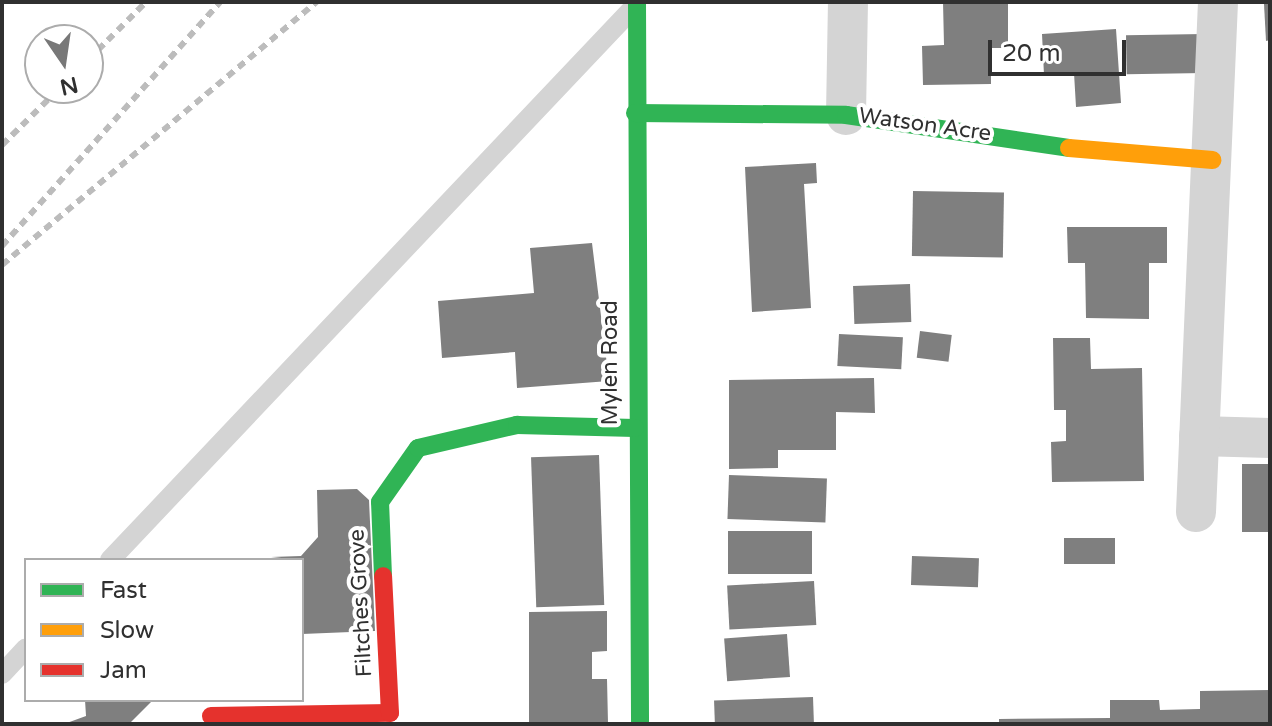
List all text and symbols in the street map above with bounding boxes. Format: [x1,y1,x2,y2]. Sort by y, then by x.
north arrow [24,24,104,104]
scale bar [992,24,1130,74]
text: 20 m [1002,39,1060,68]
text: N [57,71,80,100]
street label: Watson Acre [857,103,993,147]
street label: Mylen Road [598,300,624,426]
street label: Filtches Grove [344,528,378,678]
legend [24,558,304,702]
text: Fast [100,576,147,605]
text: Slow [100,616,154,645]
text: Jam [100,656,147,685]

